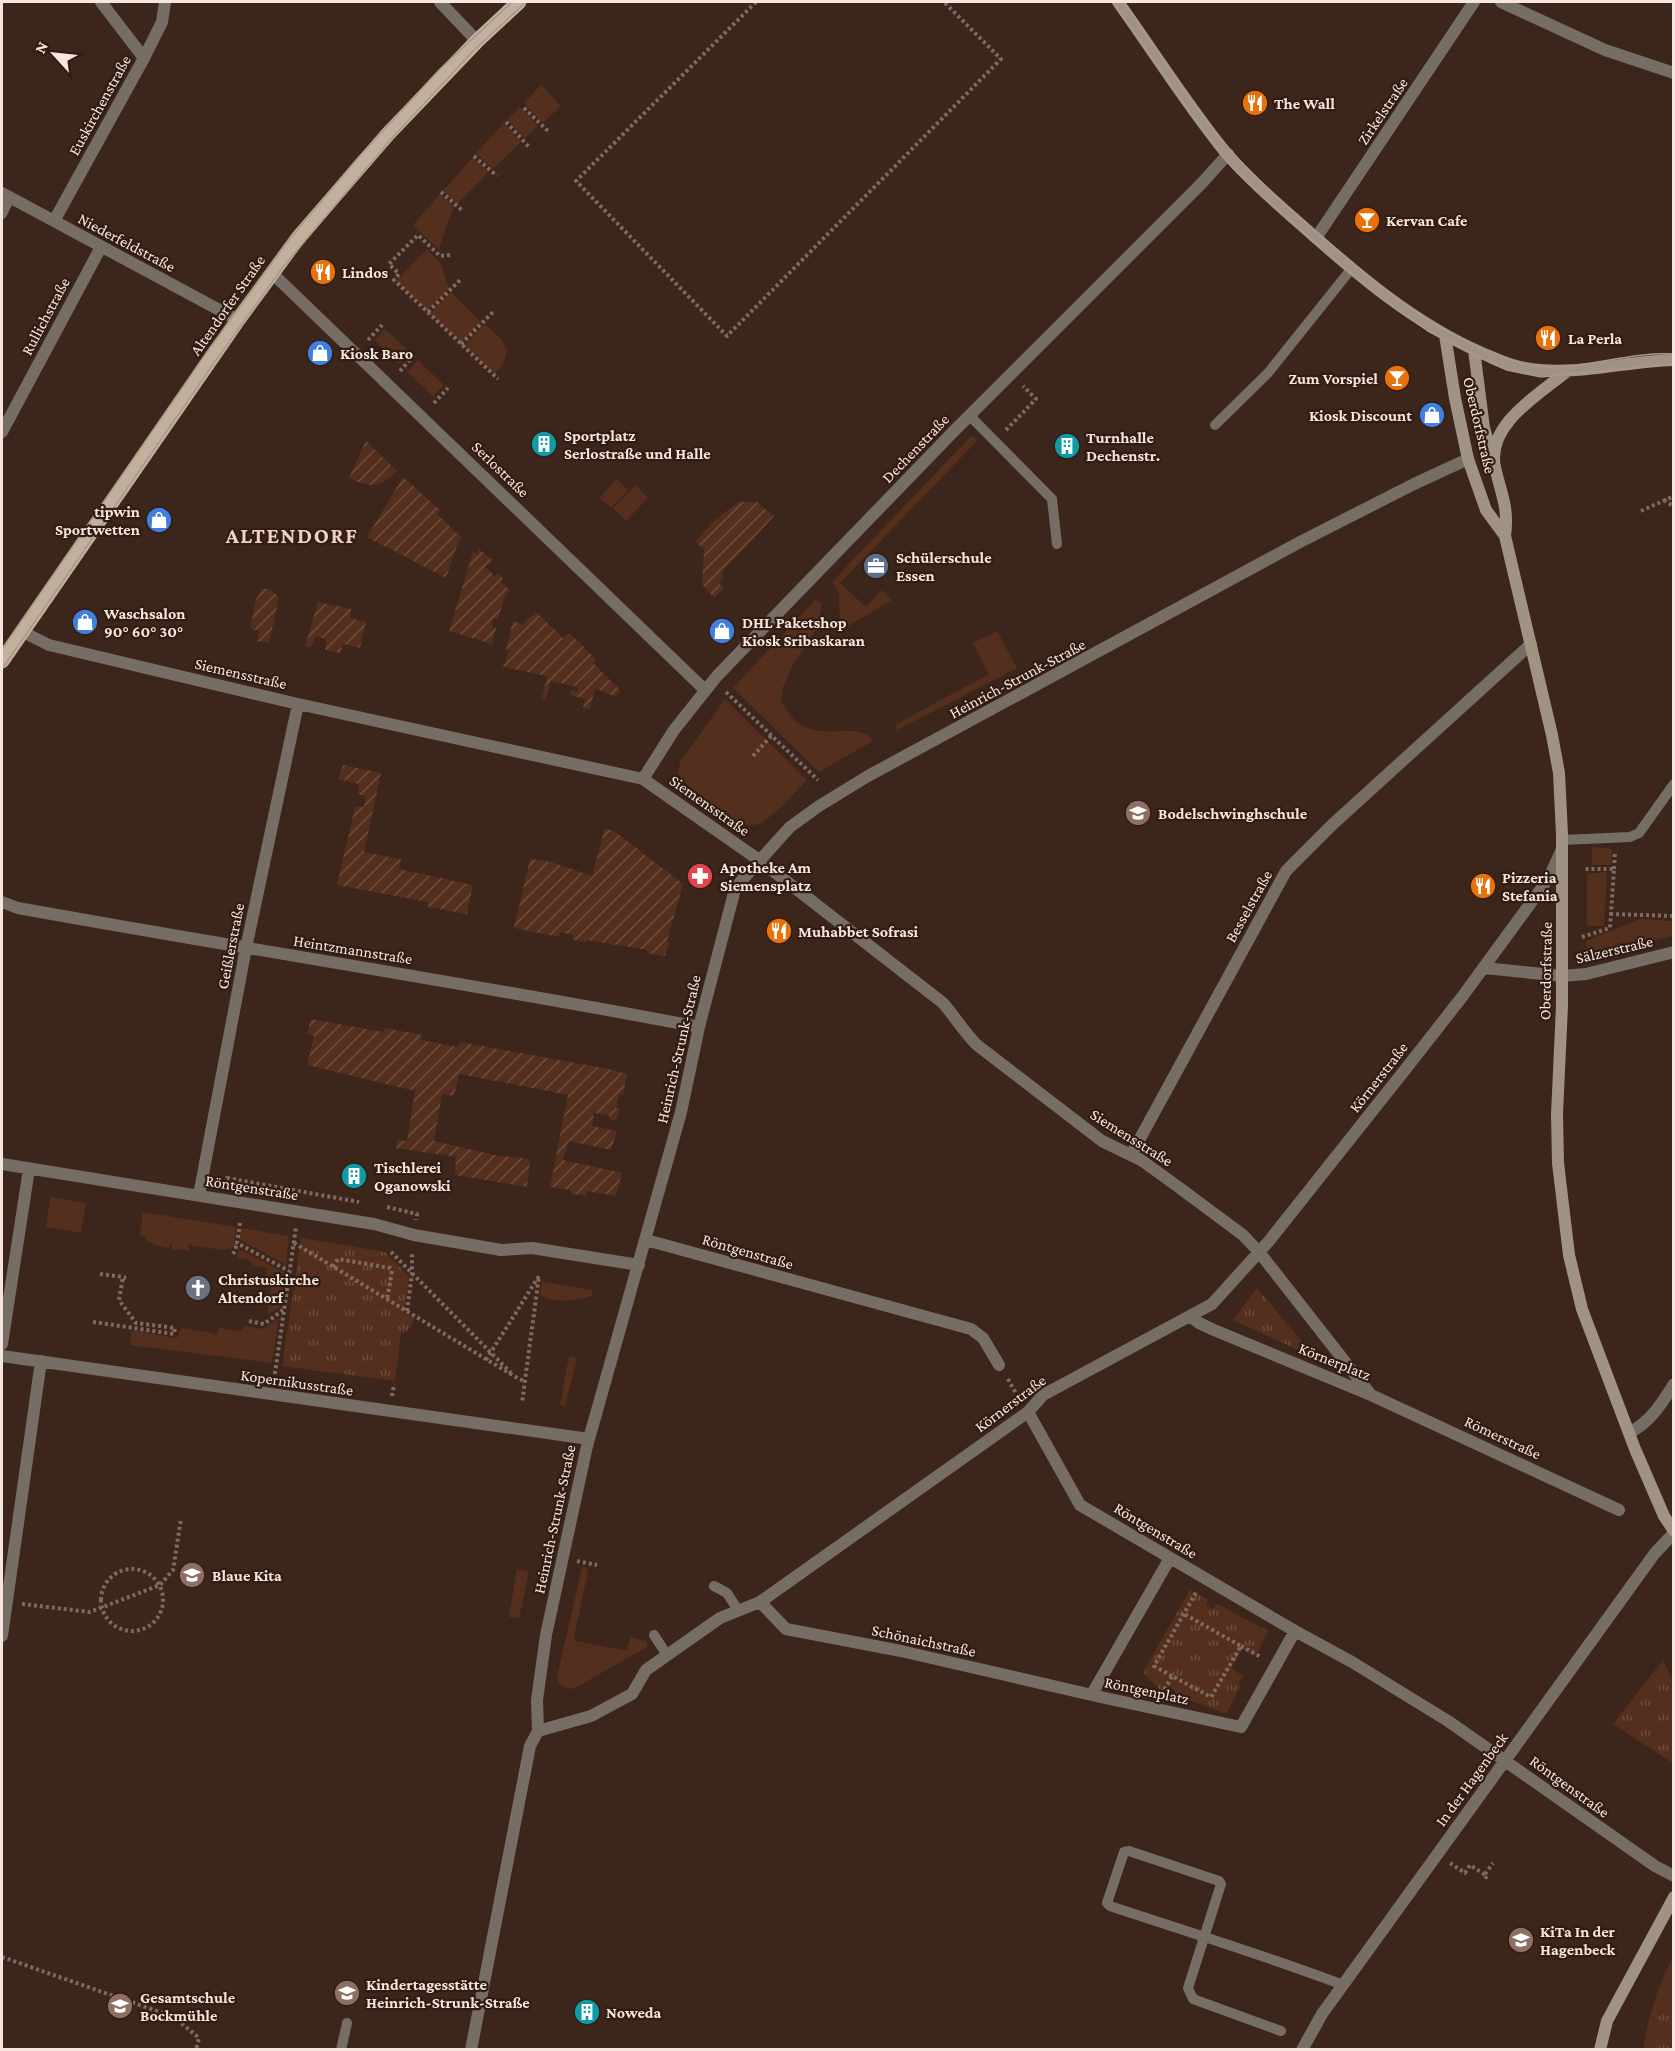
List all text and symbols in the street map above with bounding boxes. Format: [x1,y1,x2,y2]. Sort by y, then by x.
north arrow [24,24,84,84]
text: N [31,39,51,56]
street label: Euskirchenstraße [65,52,134,158]
street label: Zirkelstraße [1354,75,1411,148]
restaurant icon: The Wall [1240,88,1270,118]
place label: The Wall [1274,95,1335,112]
bar icon: Kervan Cafe [1352,205,1382,235]
street label: Niederfeldstraße [75,210,178,275]
place label: Kervan Cafe [1386,212,1468,229]
street label: Altendorfer Straße [187,252,268,359]
restaurant icon: Lindos [308,257,338,287]
place label: Lindos [342,264,389,281]
street label: Rullichstraße [18,275,73,358]
restaurant icon: La Perla [1533,323,1563,353]
place label: La Perla [1568,330,1622,347]
shop icon: Kiosk Baro [305,338,335,368]
place label: Kiosk Baro [340,345,413,362]
bar icon: Zum Vorspiel [1382,363,1412,393]
place label: Zum Vorspiel [1288,370,1378,387]
street label: Oberdorfstraße [1460,375,1499,475]
shop icon: Kiosk Discount [1417,400,1447,430]
place label: Kiosk Discount [1309,407,1412,424]
street label: Dechenstraße [878,411,952,486]
place label: Sportplatz Serlostraße und Halle [564,427,711,462]
building icon: Sportplatz Serlostraße und Halle [529,429,559,459]
place label: Turnhalle Dechenstr. [1086,429,1160,464]
building icon: Turnhalle Dechenstr. [1052,431,1082,461]
street label: Serlostraße [469,438,533,501]
place label: tipwin Sportwetten [55,503,140,538]
shop icon: tipwin Sportwetten [144,505,174,535]
district label: ALTENDORF [225,523,358,548]
place label: Schülerschule Essen [896,549,992,584]
office icon: Schülerschule Essen [861,551,891,581]
place label: Waschsalon 90° 60° 30° [103,605,186,640]
shop icon: Waschsalon 90° 60° 30° [70,607,100,637]
place label: DHL Paketshop Kiosk Sribaskaran [742,614,865,649]
shop icon: DHL Paketshop Kiosk Sribaskaran [707,616,737,646]
street label: Heinrich-Strunk-Straße [946,635,1088,722]
street label: Siemensstraße [193,655,288,692]
street label: Siemensstraße [666,772,753,839]
school or university icon: Bodelschwinghschule [1123,798,1153,828]
place label: Bodelschwinghschule [1158,805,1308,822]
place label: Apotheke Am Siemensplatz [719,859,812,894]
pharmacy icon: Apotheke Am Siemensplatz [685,861,715,891]
street label: Besselstraße [1222,867,1275,945]
place label: Pizzeria Stefania [1502,869,1558,904]
restaurant icon: Pizzeria Stefania [1468,871,1498,901]
street label: Geißlerstraße [214,902,247,991]
restaurant icon: Muhabbet Sofrasi [764,916,794,946]
street label: Oberdorfstraße [1536,922,1555,1020]
place label: Muhabbet Sofrasi [798,923,919,940]
street label: Heintzmannstraße [292,932,414,967]
street label: Sälzerstraße [1574,932,1654,967]
street label: Heinrich-Strunk-Straße [653,973,704,1125]
street label: Körnerstraße [1346,1039,1411,1116]
street label: Siemensstraße [1087,1105,1176,1169]
place label: Tischlerei Oganowski [374,1159,451,1194]
building icon: Tischlerei Oganowski [339,1161,369,1191]
street label: Röntgenstraße [204,1172,300,1204]
street label: Röntgenstraße [700,1230,795,1274]
place label: Christuskirche Altendorf [217,1271,319,1306]
church icon: Christuskirche Altendorf [183,1273,213,1303]
street label: Körnerplatz [1296,1339,1373,1385]
street label: Kopernikusstraße [239,1366,354,1400]
street label: Körnerstraße [972,1371,1049,1436]
street label: Römerstraße [1462,1412,1544,1463]
street label: Heinrich-Strunk-Straße [530,1443,579,1595]
street label: Röntgenstraße [1111,1499,1200,1563]
school or university icon: Blaue Kita [177,1560,207,1590]
place label: Blaue Kita [212,1567,282,1584]
street label: Schönaichstraße [870,1621,978,1660]
street label: Röntgenplatz [1103,1673,1191,1709]
street label: In der Hagenbeck [1432,1729,1512,1830]
street label: Röntgenstraße [1526,1752,1613,1822]
place label: KiTa In der Hagenbeck [1540,1923,1616,1958]
school or university icon: KiTa In der Hagenbeck [1506,1925,1536,1955]
place label: Kindertagesstätte Heinrich-Strunk-Straße [366,1976,530,2011]
school or university icon: Kindertagesstätte Heinrich-Strunk-Straße [332,1978,362,2008]
place label: Gesamtschule Bockmühle [140,1989,236,2024]
school or university icon: Gesamtschule Bockmühle [105,1991,135,2021]
building icon: Noweda [572,1997,602,2027]
place label: Noweda [606,2004,662,2021]

